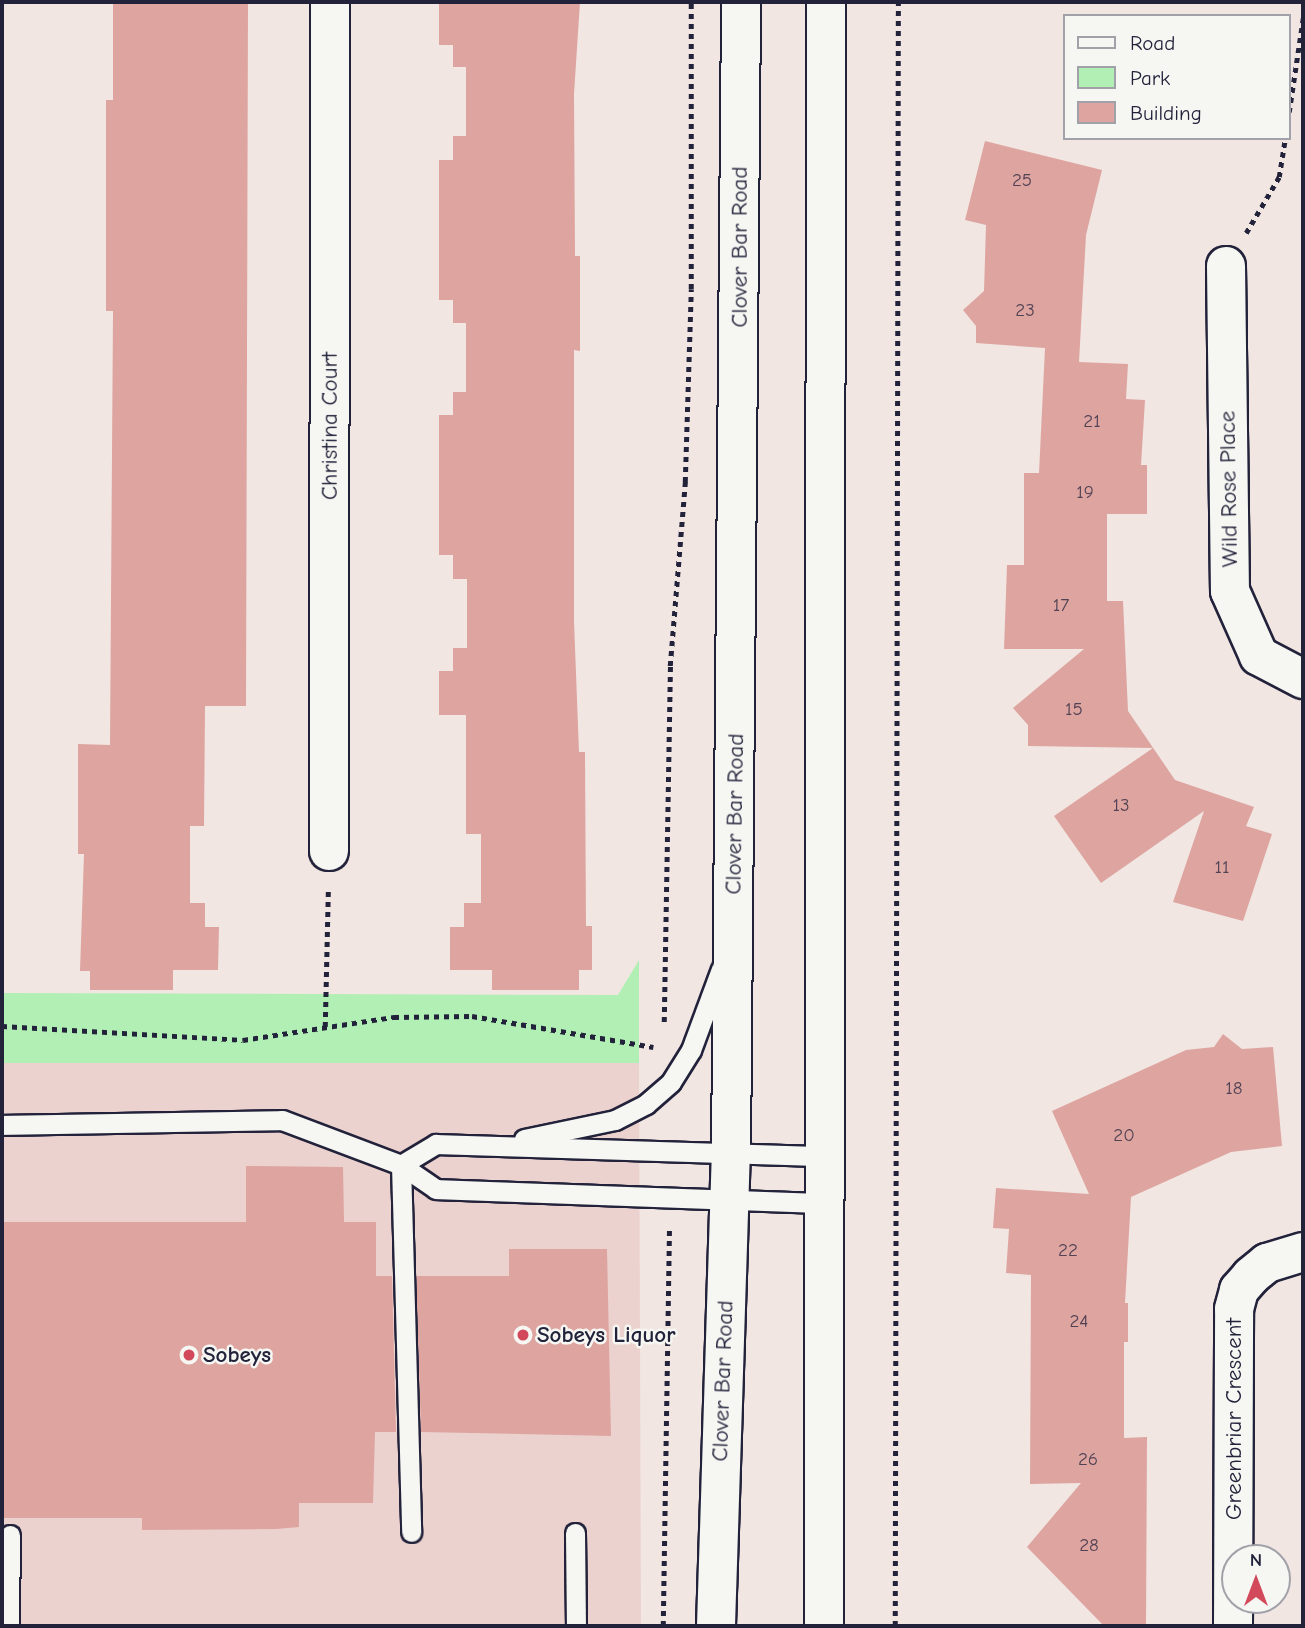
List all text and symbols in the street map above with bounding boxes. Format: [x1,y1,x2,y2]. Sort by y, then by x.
legend [1064,14,1291,140]
text: Road [1130,31,1175,55]
text: Park [1130,66,1170,90]
text: Building [1130,101,1202,125]
street label: Clover Bar Road [726,166,754,328]
house number: 25 [1012,170,1032,192]
house number: 23 [1015,300,1035,322]
street label: Christina Court [316,352,344,500]
street label: Wild Rose Place [1214,410,1244,568]
house number: 21 [1083,411,1101,433]
house number: 19 [1076,482,1094,504]
house number: 17 [1053,595,1069,617]
house number: 15 [1065,699,1083,721]
street label: Clover Bar Road [720,733,750,895]
house number: 13 [1112,795,1130,817]
house number: 11 [1214,857,1230,879]
house number: 18 [1225,1078,1243,1100]
house number: 20 [1113,1125,1135,1147]
house number: 22 [1058,1240,1078,1262]
street label: Clover Bar Road [706,1300,740,1462]
house number: 24 [1069,1311,1089,1333]
street label: Greenbriar Crescent [1220,1318,1248,1520]
place label: Sobeys Liquor [537,1321,676,1349]
marker: Sobeys Liquor [515,1327,531,1343]
place label: Sobeys [203,1341,271,1369]
marker: Sobeys [181,1347,197,1363]
house number: 26 [1078,1449,1098,1471]
house number: 28 [1079,1535,1099,1557]
north arrow [1221,1544,1291,1614]
text: N [1250,1549,1262,1571]

